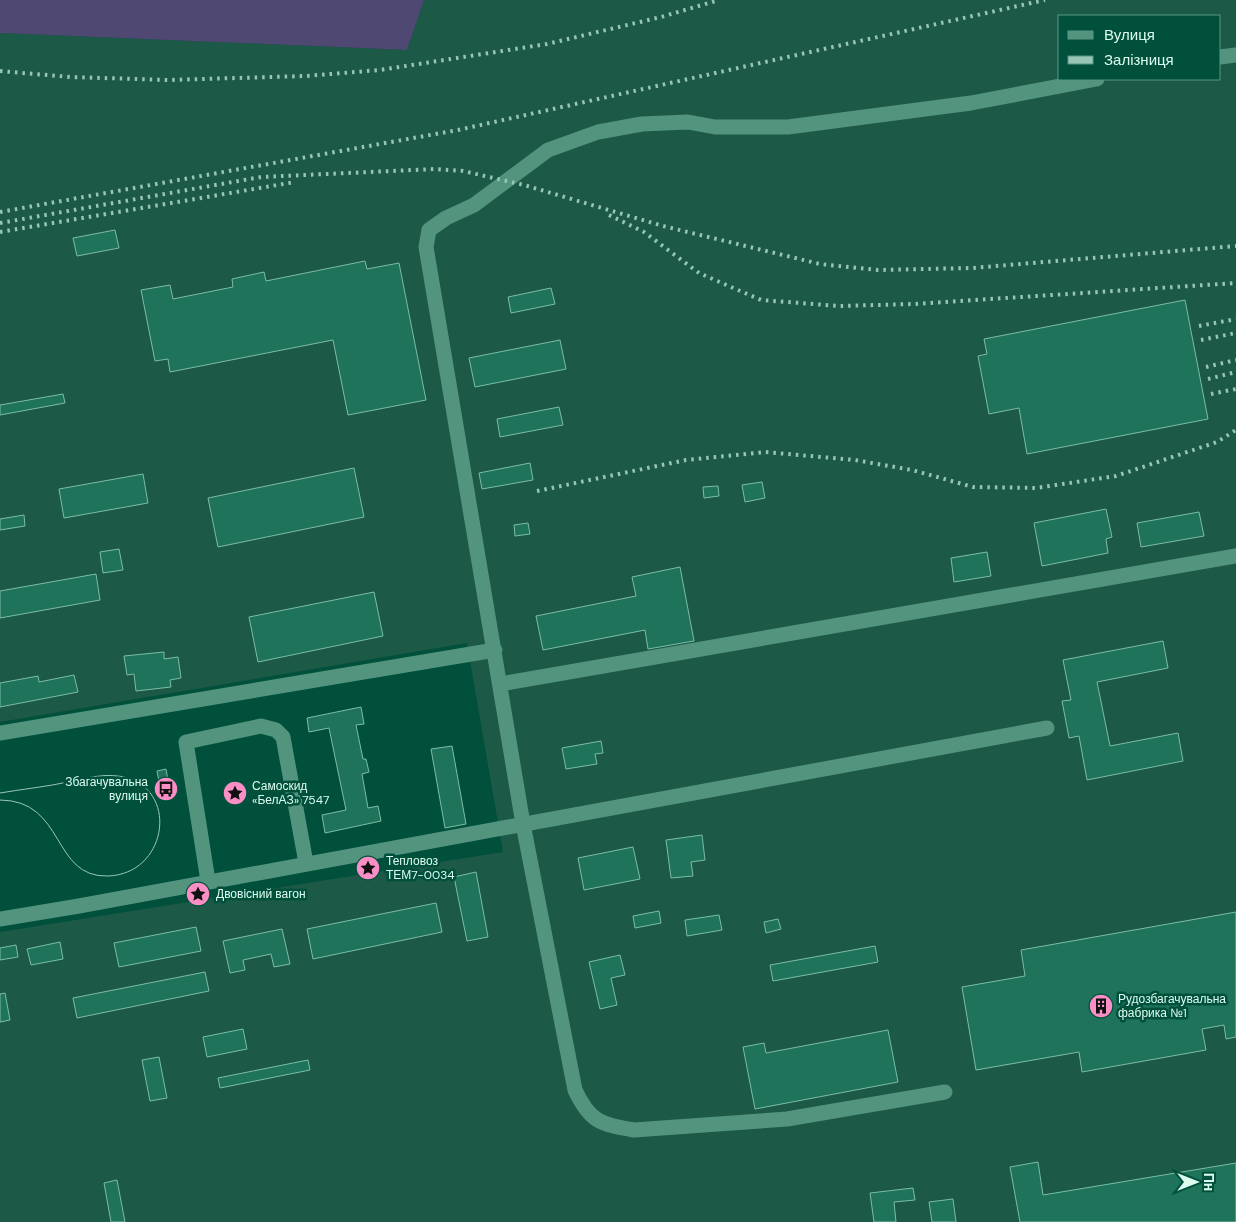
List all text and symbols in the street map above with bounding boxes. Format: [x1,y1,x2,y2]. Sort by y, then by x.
legend [1058,15,1221,80]
text: Вулиця [1104,25,1155,45]
text: Залізниця [1104,50,1174,70]
place label: Збагачувальна вулиця [65,774,148,804]
bus stop icon: Збагачувальна вулиця [153,776,179,802]
place label: Самоскид «БелАЗ» 7547 [252,778,329,808]
place icon: Самоскид «БелАЗ» 7547 [222,780,248,806]
place label: Тепловоз ТЕМ7-0034 [386,853,455,883]
place icon: Тепловоз ТЕМ7-0034 [355,855,381,881]
place icon: Двовісний вагон [185,881,211,907]
place label: Двовісний вагон [216,886,306,902]
place label: Рудозбагачувальна фабрика №1 [1118,991,1226,1021]
building icon: Рудозбагачувальна фабрика №1 [1088,993,1114,1019]
north arrow [1171,1157,1221,1207]
text: Пн [1200,1173,1218,1191]

